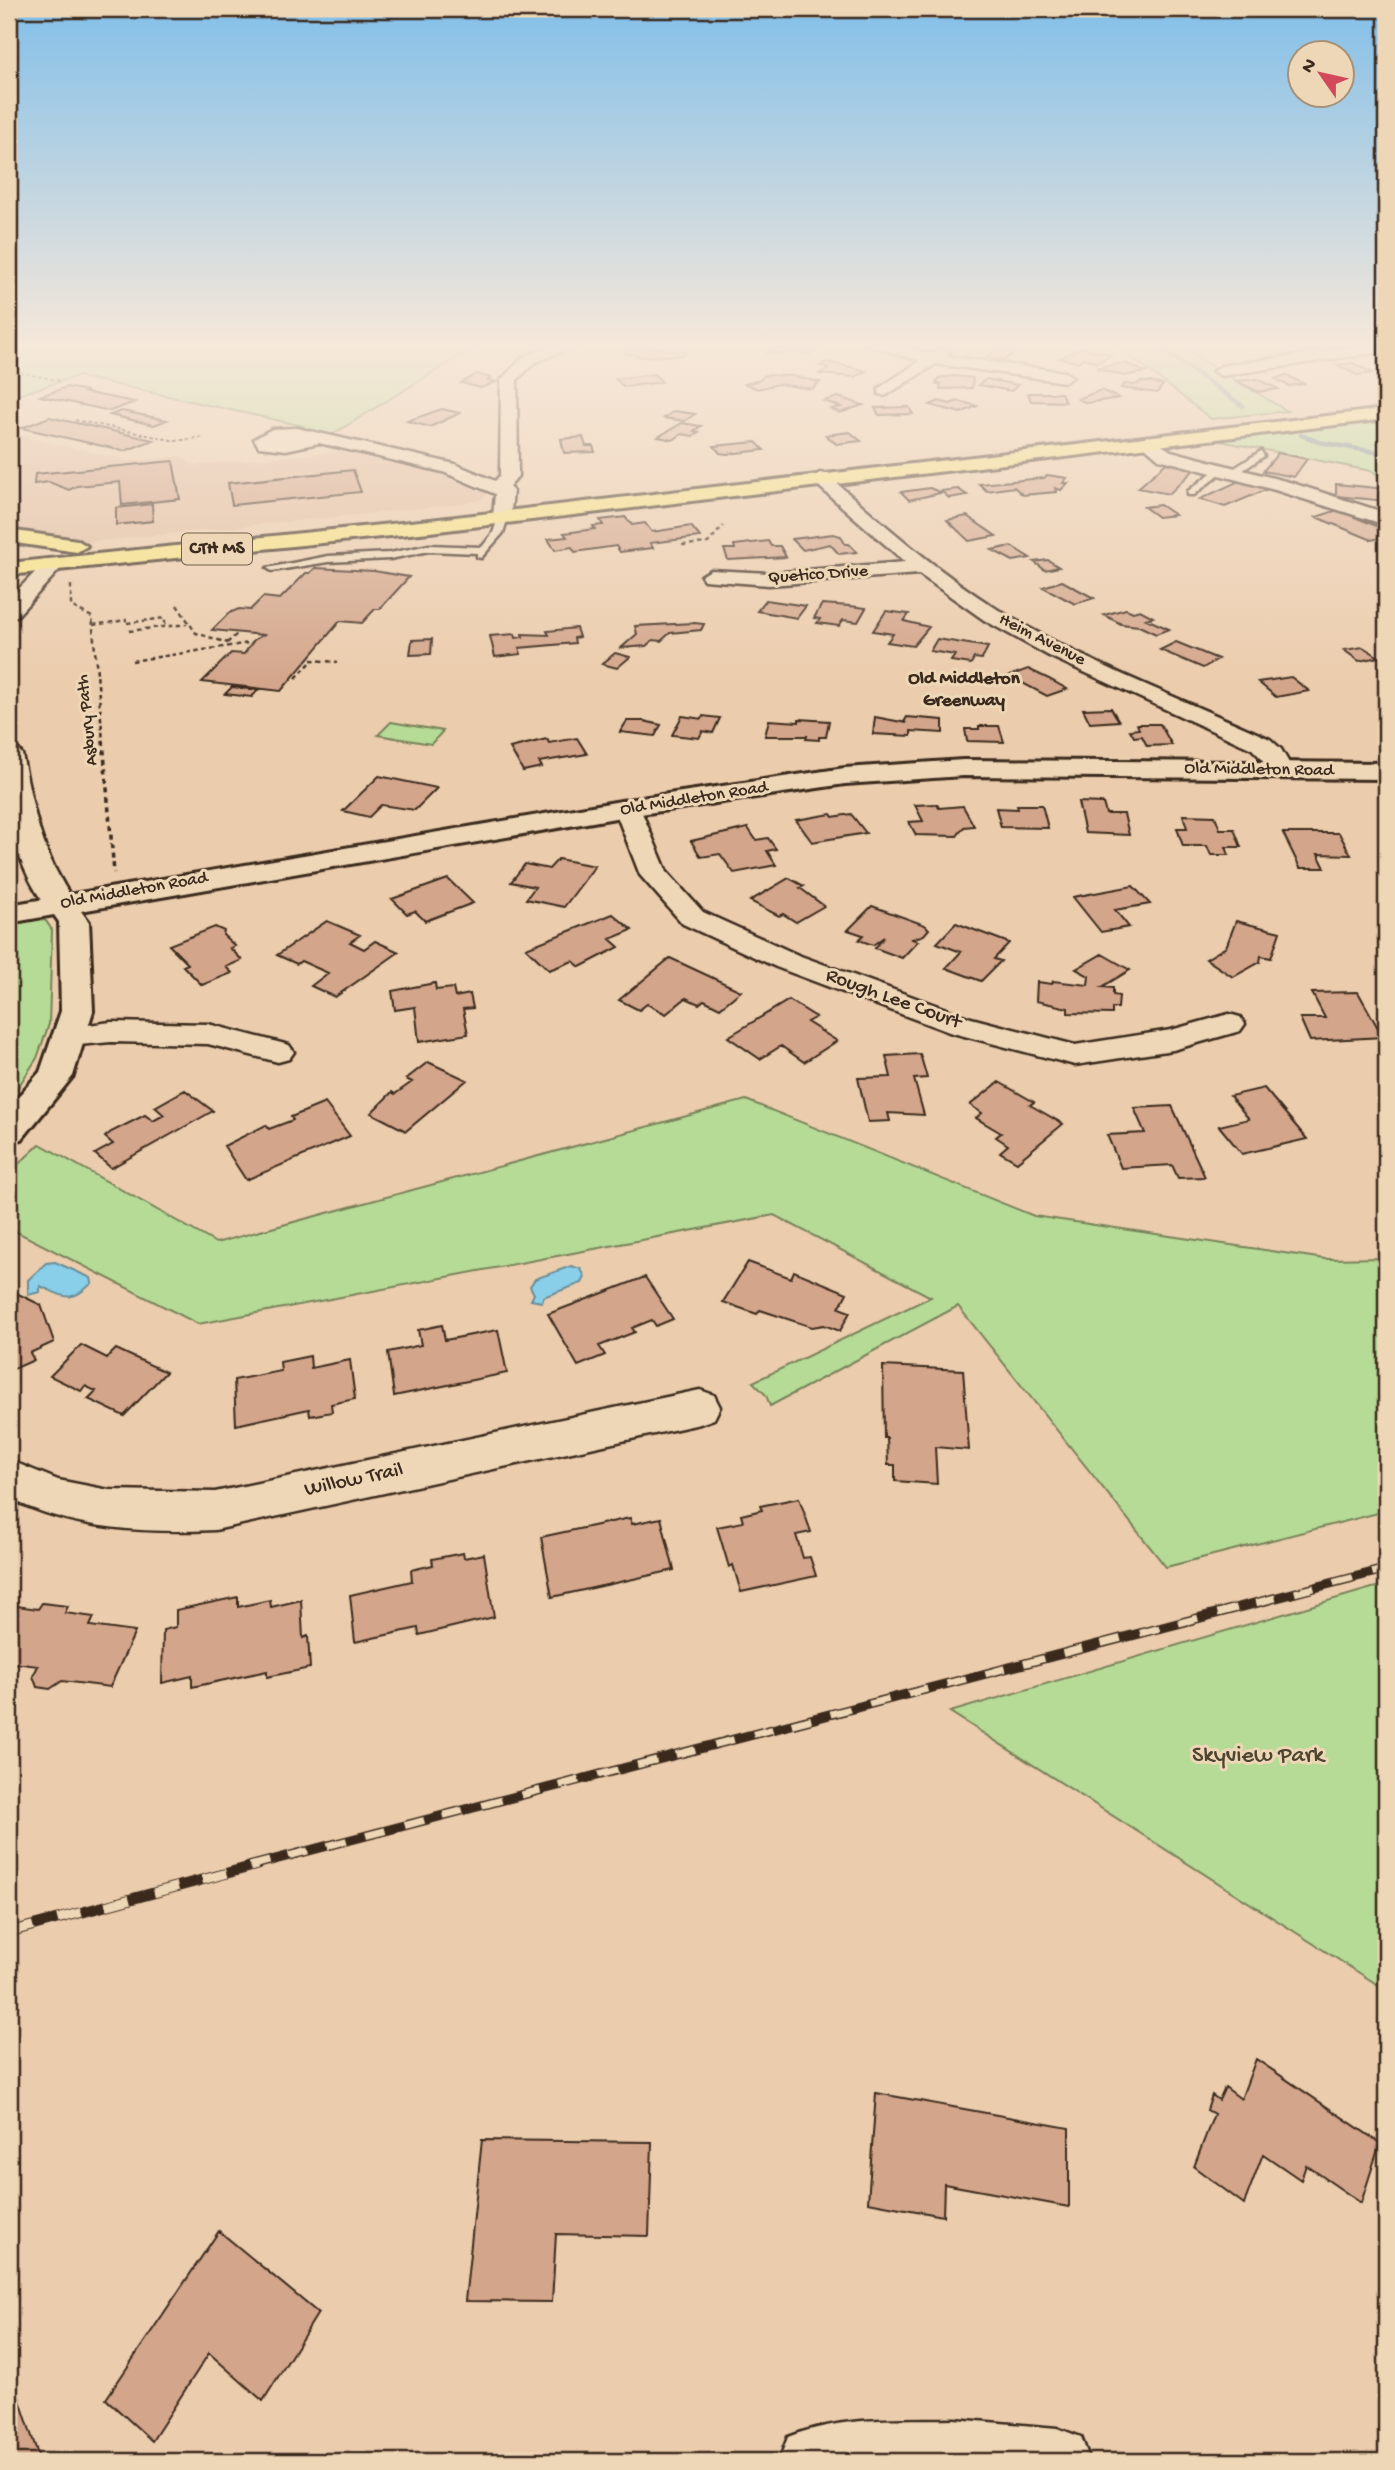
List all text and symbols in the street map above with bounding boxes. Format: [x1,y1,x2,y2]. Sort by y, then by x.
north arrow [1286,38,1356,108]
text: N [1297,55,1323,78]
road number: CTH MS [182,534,252,564]
street label: Quetico Drive [767,561,869,589]
street label: Heim Avenue [995,609,1090,671]
district label: Old Middleton Greenway [908,668,1021,713]
street label: Asbury Path [73,673,103,767]
street label: Old Middleton Road [1184,758,1335,782]
street label: Old Middleton Road [619,777,771,821]
street label: Old Middleton Road [59,867,211,914]
street label: Rough Lee Court [822,964,966,1037]
street label: Willow Trail [302,1458,406,1504]
park label: Skyview Park [1192,1742,1326,1771]

